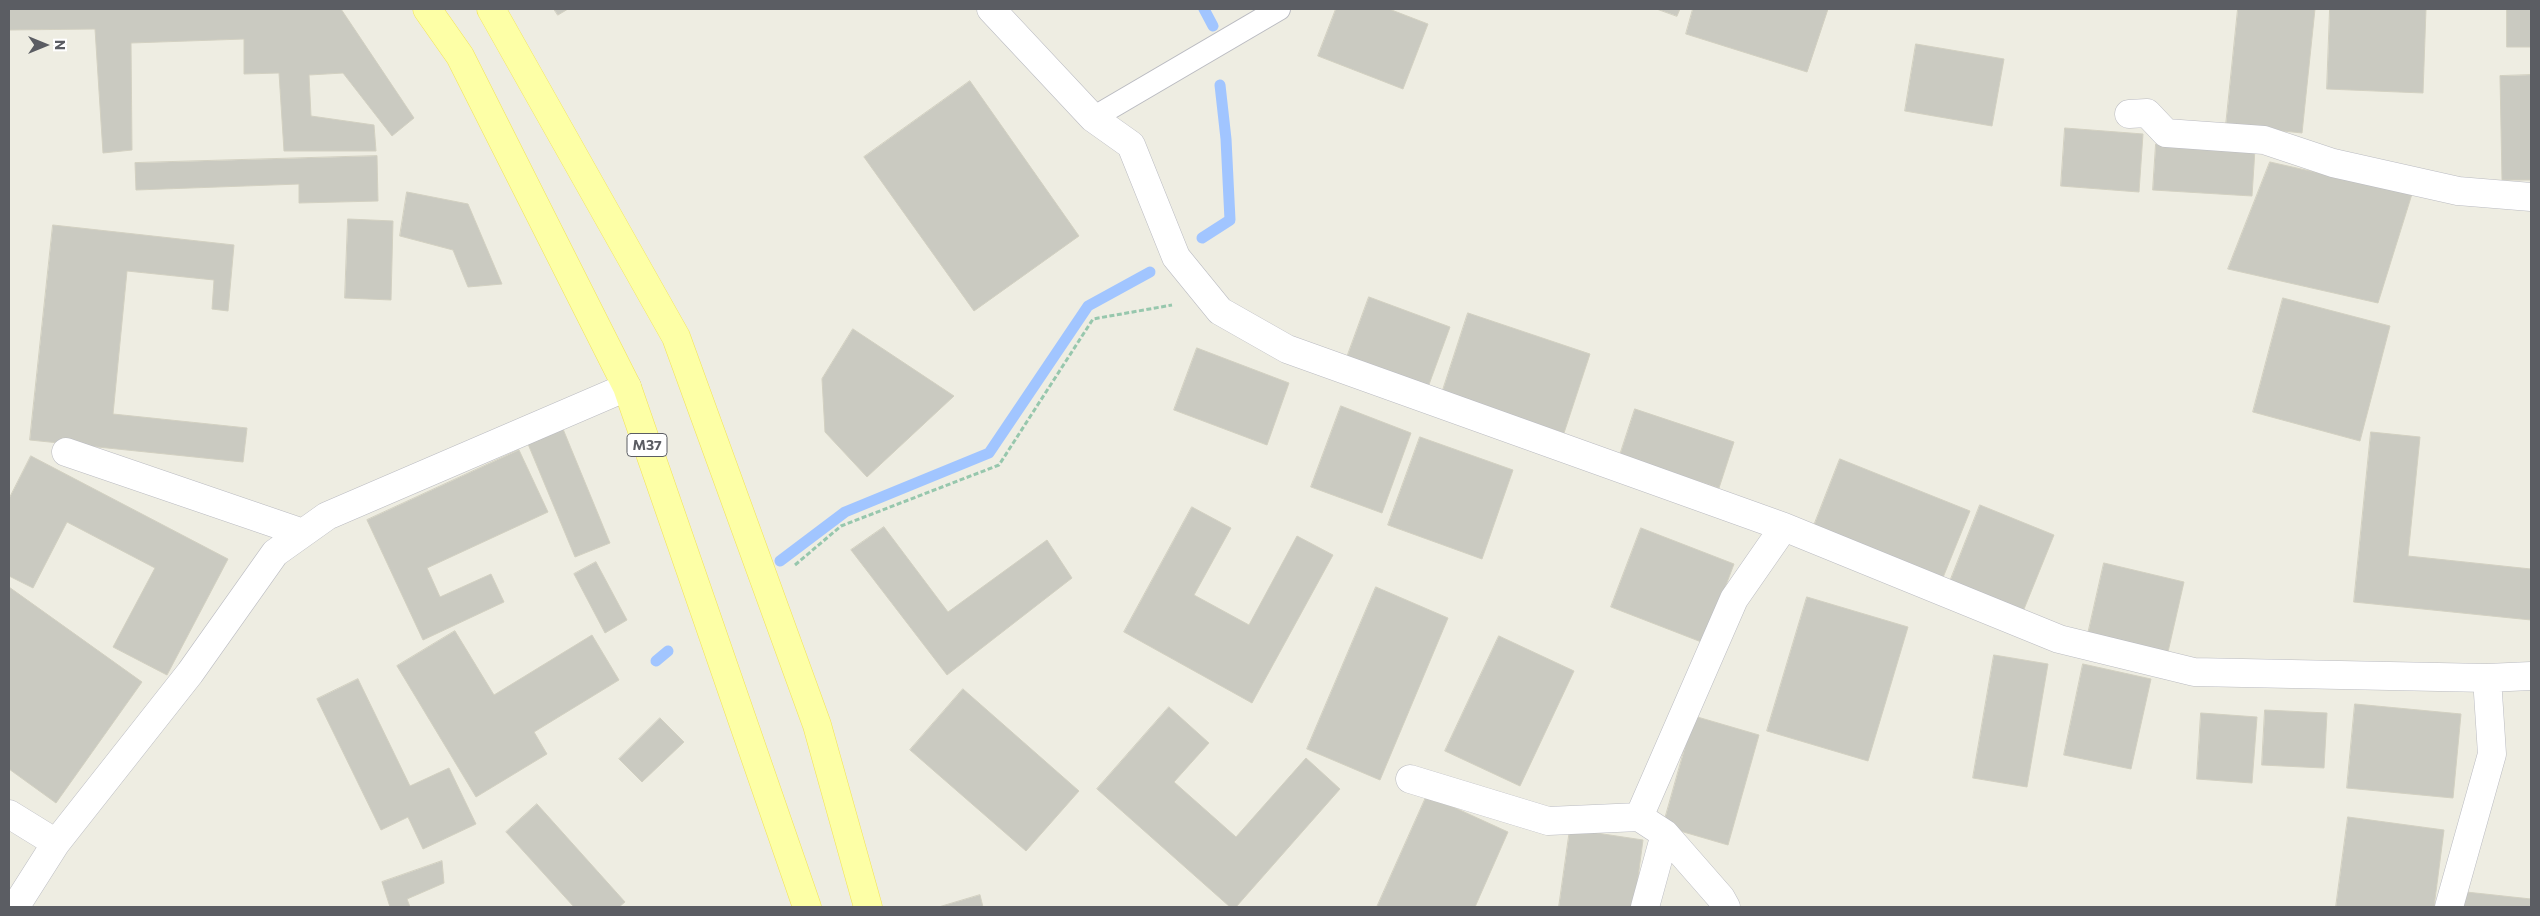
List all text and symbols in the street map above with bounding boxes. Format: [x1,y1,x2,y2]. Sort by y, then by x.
north arrow [20,20,70,70]
text: N [52,40,69,50]
road number: M37 [627,434,667,456]

